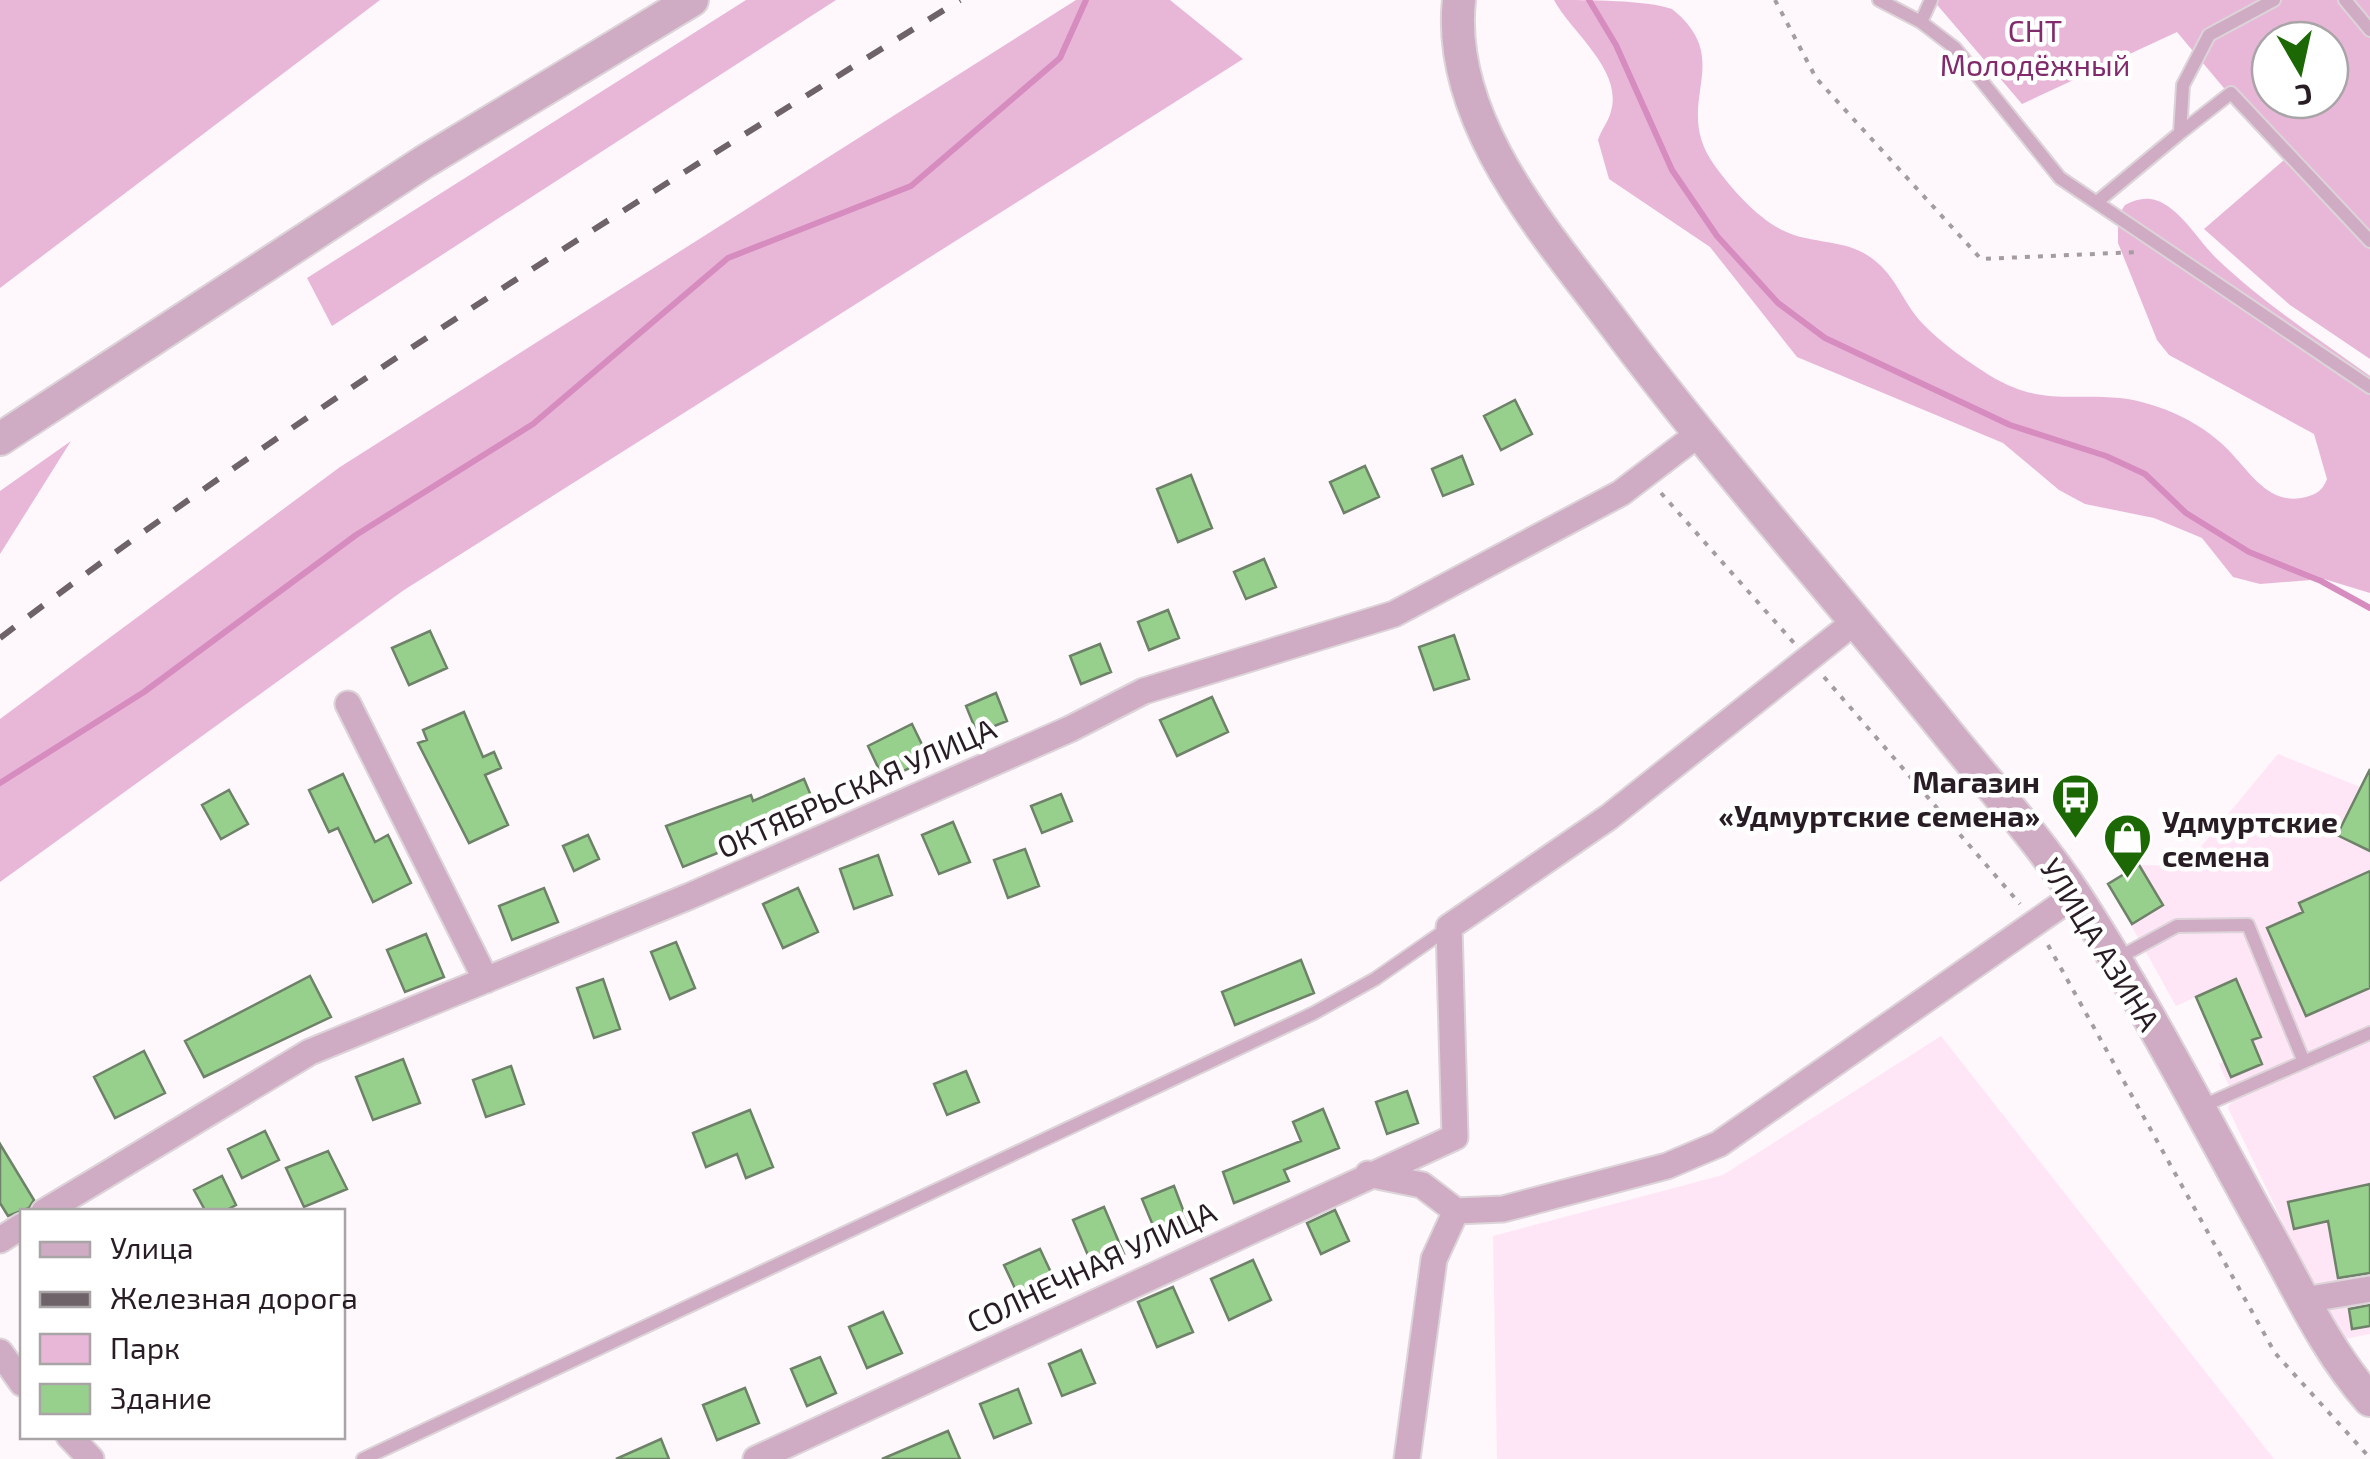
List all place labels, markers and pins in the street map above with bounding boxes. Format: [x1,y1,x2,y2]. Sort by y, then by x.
place label: Магазин «Удмуртские семена» [1719,763,2040,834]
bus stop icon: Магазин «Удмуртские семена» [2049,772,2101,840]
place label: Удмуртские семена [2162,803,2338,873]
shop icon: Удмуртские семена [2101,812,2153,880]

